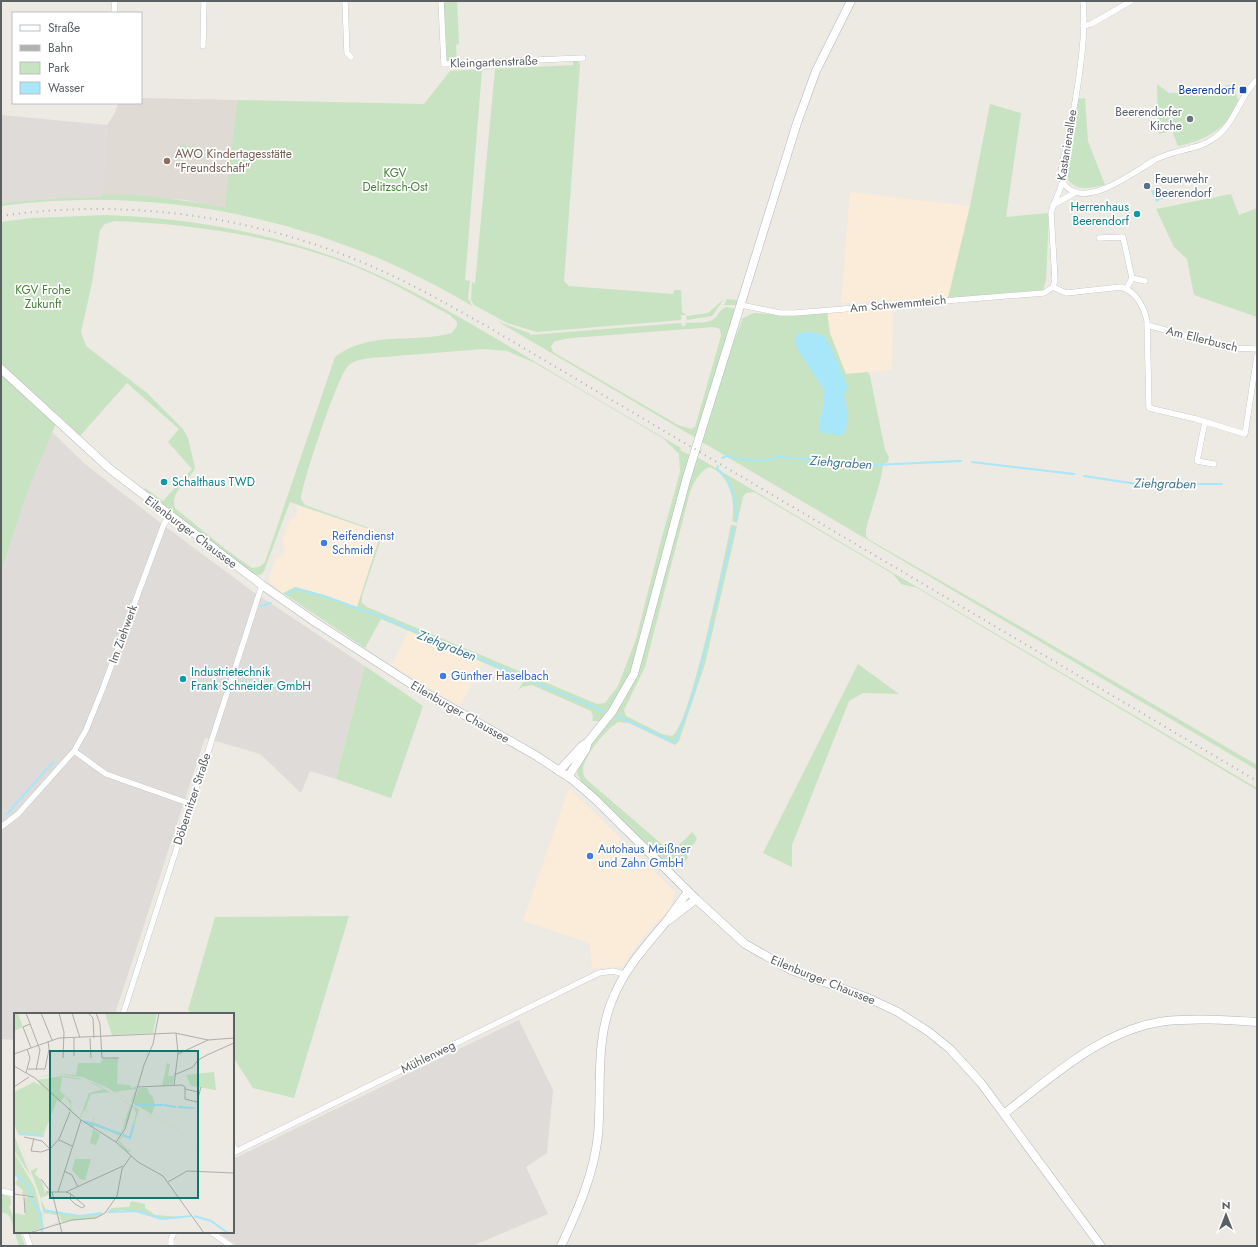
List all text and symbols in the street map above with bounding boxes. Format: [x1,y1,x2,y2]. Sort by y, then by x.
legend [12,12,142,104]
text: Straße [48,19,80,37]
text: Bahn [48,39,73,57]
street label: Kleingartenstraße [450,51,538,73]
text: Park [48,59,70,77]
text: Wasser [48,79,85,97]
place label: Beerendorf [1179,81,1236,99]
marker: Beerendorf [1238,85,1248,95]
place label: Beerendorfer Kirche [1115,103,1183,135]
street label: Kastanienallee [1053,108,1081,182]
marker: Beerendorfer Kirche [1185,114,1195,124]
place label: AWO Kindertagesstätte "Freundschaft" [175,145,292,177]
marker: AWO Kindertagesstätte "Freundschaft" [162,156,172,166]
park label: KGV Delitzsch-Ost [362,164,428,196]
place label: Feuerwehr Beerendorf [1155,170,1212,202]
marker: Feuerwehr Beerendorf [1142,181,1152,191]
place label: Herrenhaus Beerendorf [1070,198,1130,230]
marker: Herrenhaus Beerendorf [1132,209,1142,219]
park label: KGV Frohe Zukunft [15,281,71,313]
street label: Am Schwemmteich [849,291,947,317]
street label: Am Ellerbusch [1164,321,1240,357]
water label: Ziehgraben [808,451,873,474]
place label: Schalthaus TWD [172,473,255,491]
water label: Ziehgraben [1133,473,1197,494]
marker: Schalthaus TWD [159,477,169,487]
street label: Eilenburger Chaussee [141,491,241,573]
place label: Reifendienst Schmidt [332,527,394,559]
marker: Reifendienst Schmidt [319,538,329,548]
street label: Im Ziehwerk [104,601,142,666]
water label: Ziehgraben [413,625,480,666]
place label: Industrietechnik Frank Schneider GmbH [191,663,311,695]
place label: Günther Haselbach [451,667,549,685]
marker: Günther Haselbach [438,671,448,681]
marker: Industrietechnik Frank Schneider GmbH [178,674,188,684]
street label: Eilenburger Chaussee [407,676,513,748]
street label: Döbernitzer Straße [169,751,215,847]
place label: Autohaus Meißner und Zahn GmbH [598,840,692,872]
marker: Autohaus Meißner und Zahn GmbH [585,851,595,861]
street label: Eilenburger Chaussee [768,951,878,1009]
inset map [14,1013,234,1233]
street label: Mühlenweg [398,1036,458,1078]
north arrow [1206,1195,1246,1235]
text: N [1222,1197,1230,1213]

